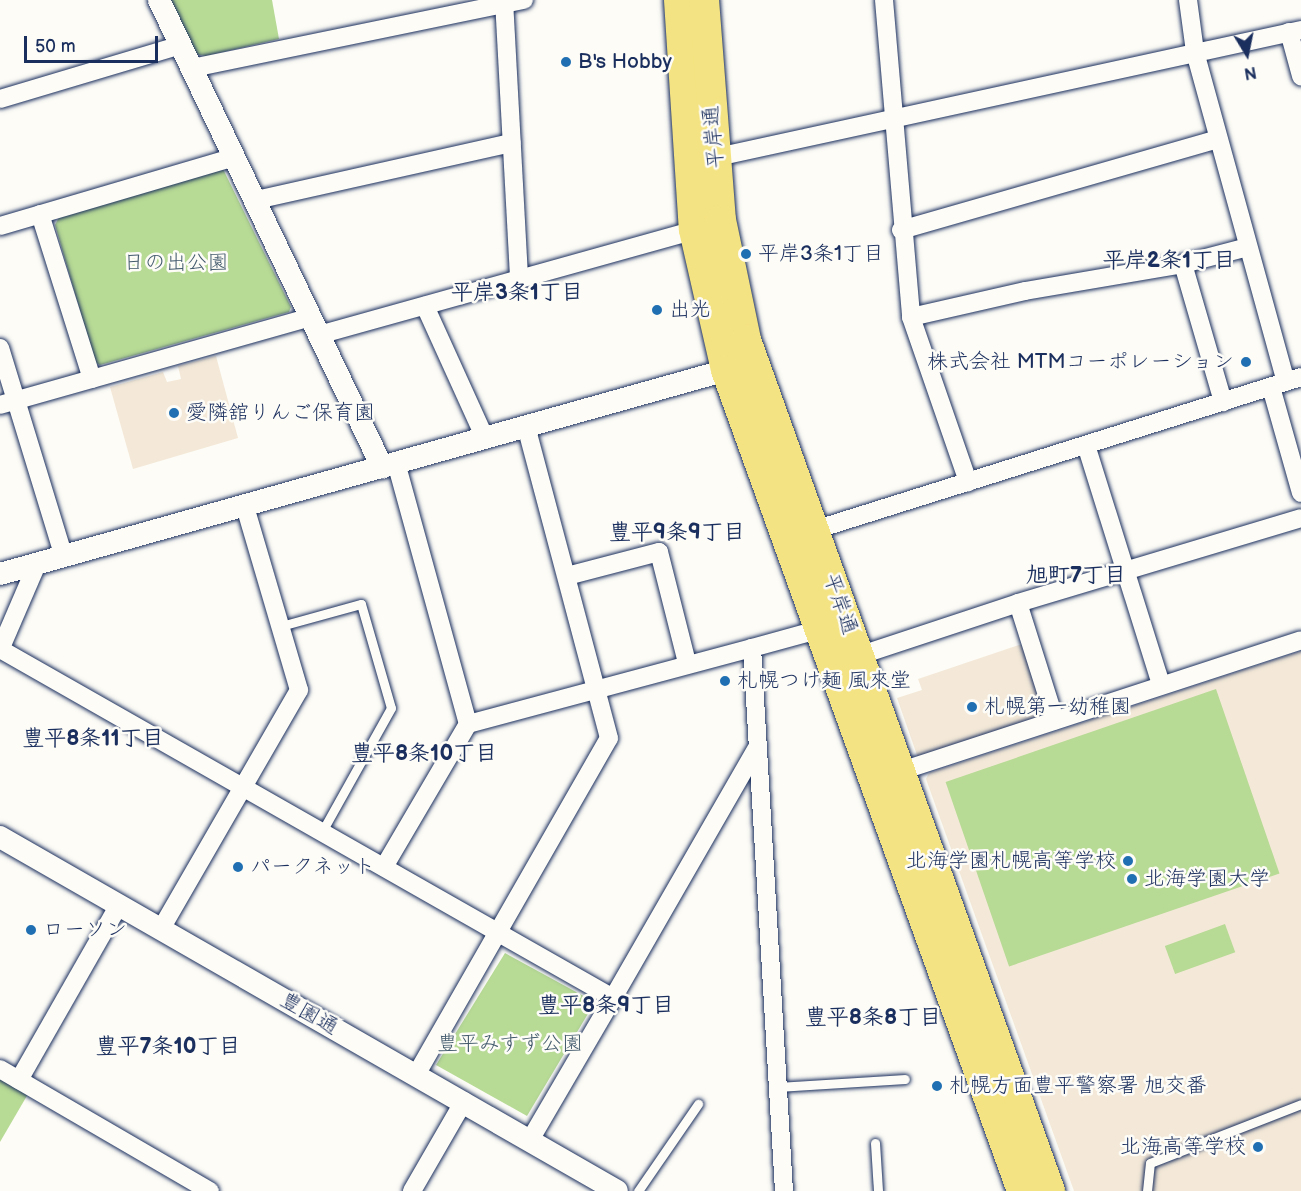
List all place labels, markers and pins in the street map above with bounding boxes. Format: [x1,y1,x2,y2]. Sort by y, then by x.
place label: B's Hobby [578,49,672,75]
marker: B's Hobby [559,55,573,69]
place label: 平岸3条1丁目 [758,241,884,267]
marker: 平岸3条1丁目 [739,247,753,261]
place label: 出光 [669,297,711,323]
marker: 出光 [650,303,664,317]
place label: 株式会社 MTMコーポレーション [927,349,1234,375]
marker: 株式会社 MTMコーポレーション [1239,355,1253,369]
place label: 愛隣舘りんご保育園 [186,400,375,426]
marker: 愛隣舘りんご保育園 [167,406,181,420]
place label: 札幌つけ麺 風來堂 [737,668,911,694]
marker: 札幌つけ麺 風來堂 [718,674,732,688]
place label: 札幌第一幼稚園 [984,694,1131,720]
marker: 札幌第一幼稚園 [965,700,979,714]
place label: 北海学園札幌高等学校 [906,848,1116,874]
place label: パークネット [250,854,376,880]
marker: 北海学園札幌高等学校 [1121,854,1135,868]
marker: パークネット [231,860,245,874]
place label: 北海学園大学 [1144,866,1270,892]
marker: 北海学園大学 [1125,872,1139,886]
place label: ローソン [43,917,127,943]
marker: ローソン [24,923,38,937]
place label: 札幌方面豊平警察署 旭交番 [949,1073,1207,1099]
marker: 札幌方面豊平警察署 旭交番 [930,1079,944,1093]
place label: 北海高等学校 [1120,1134,1246,1160]
marker: 北海高等学校 [1251,1140,1265,1154]

